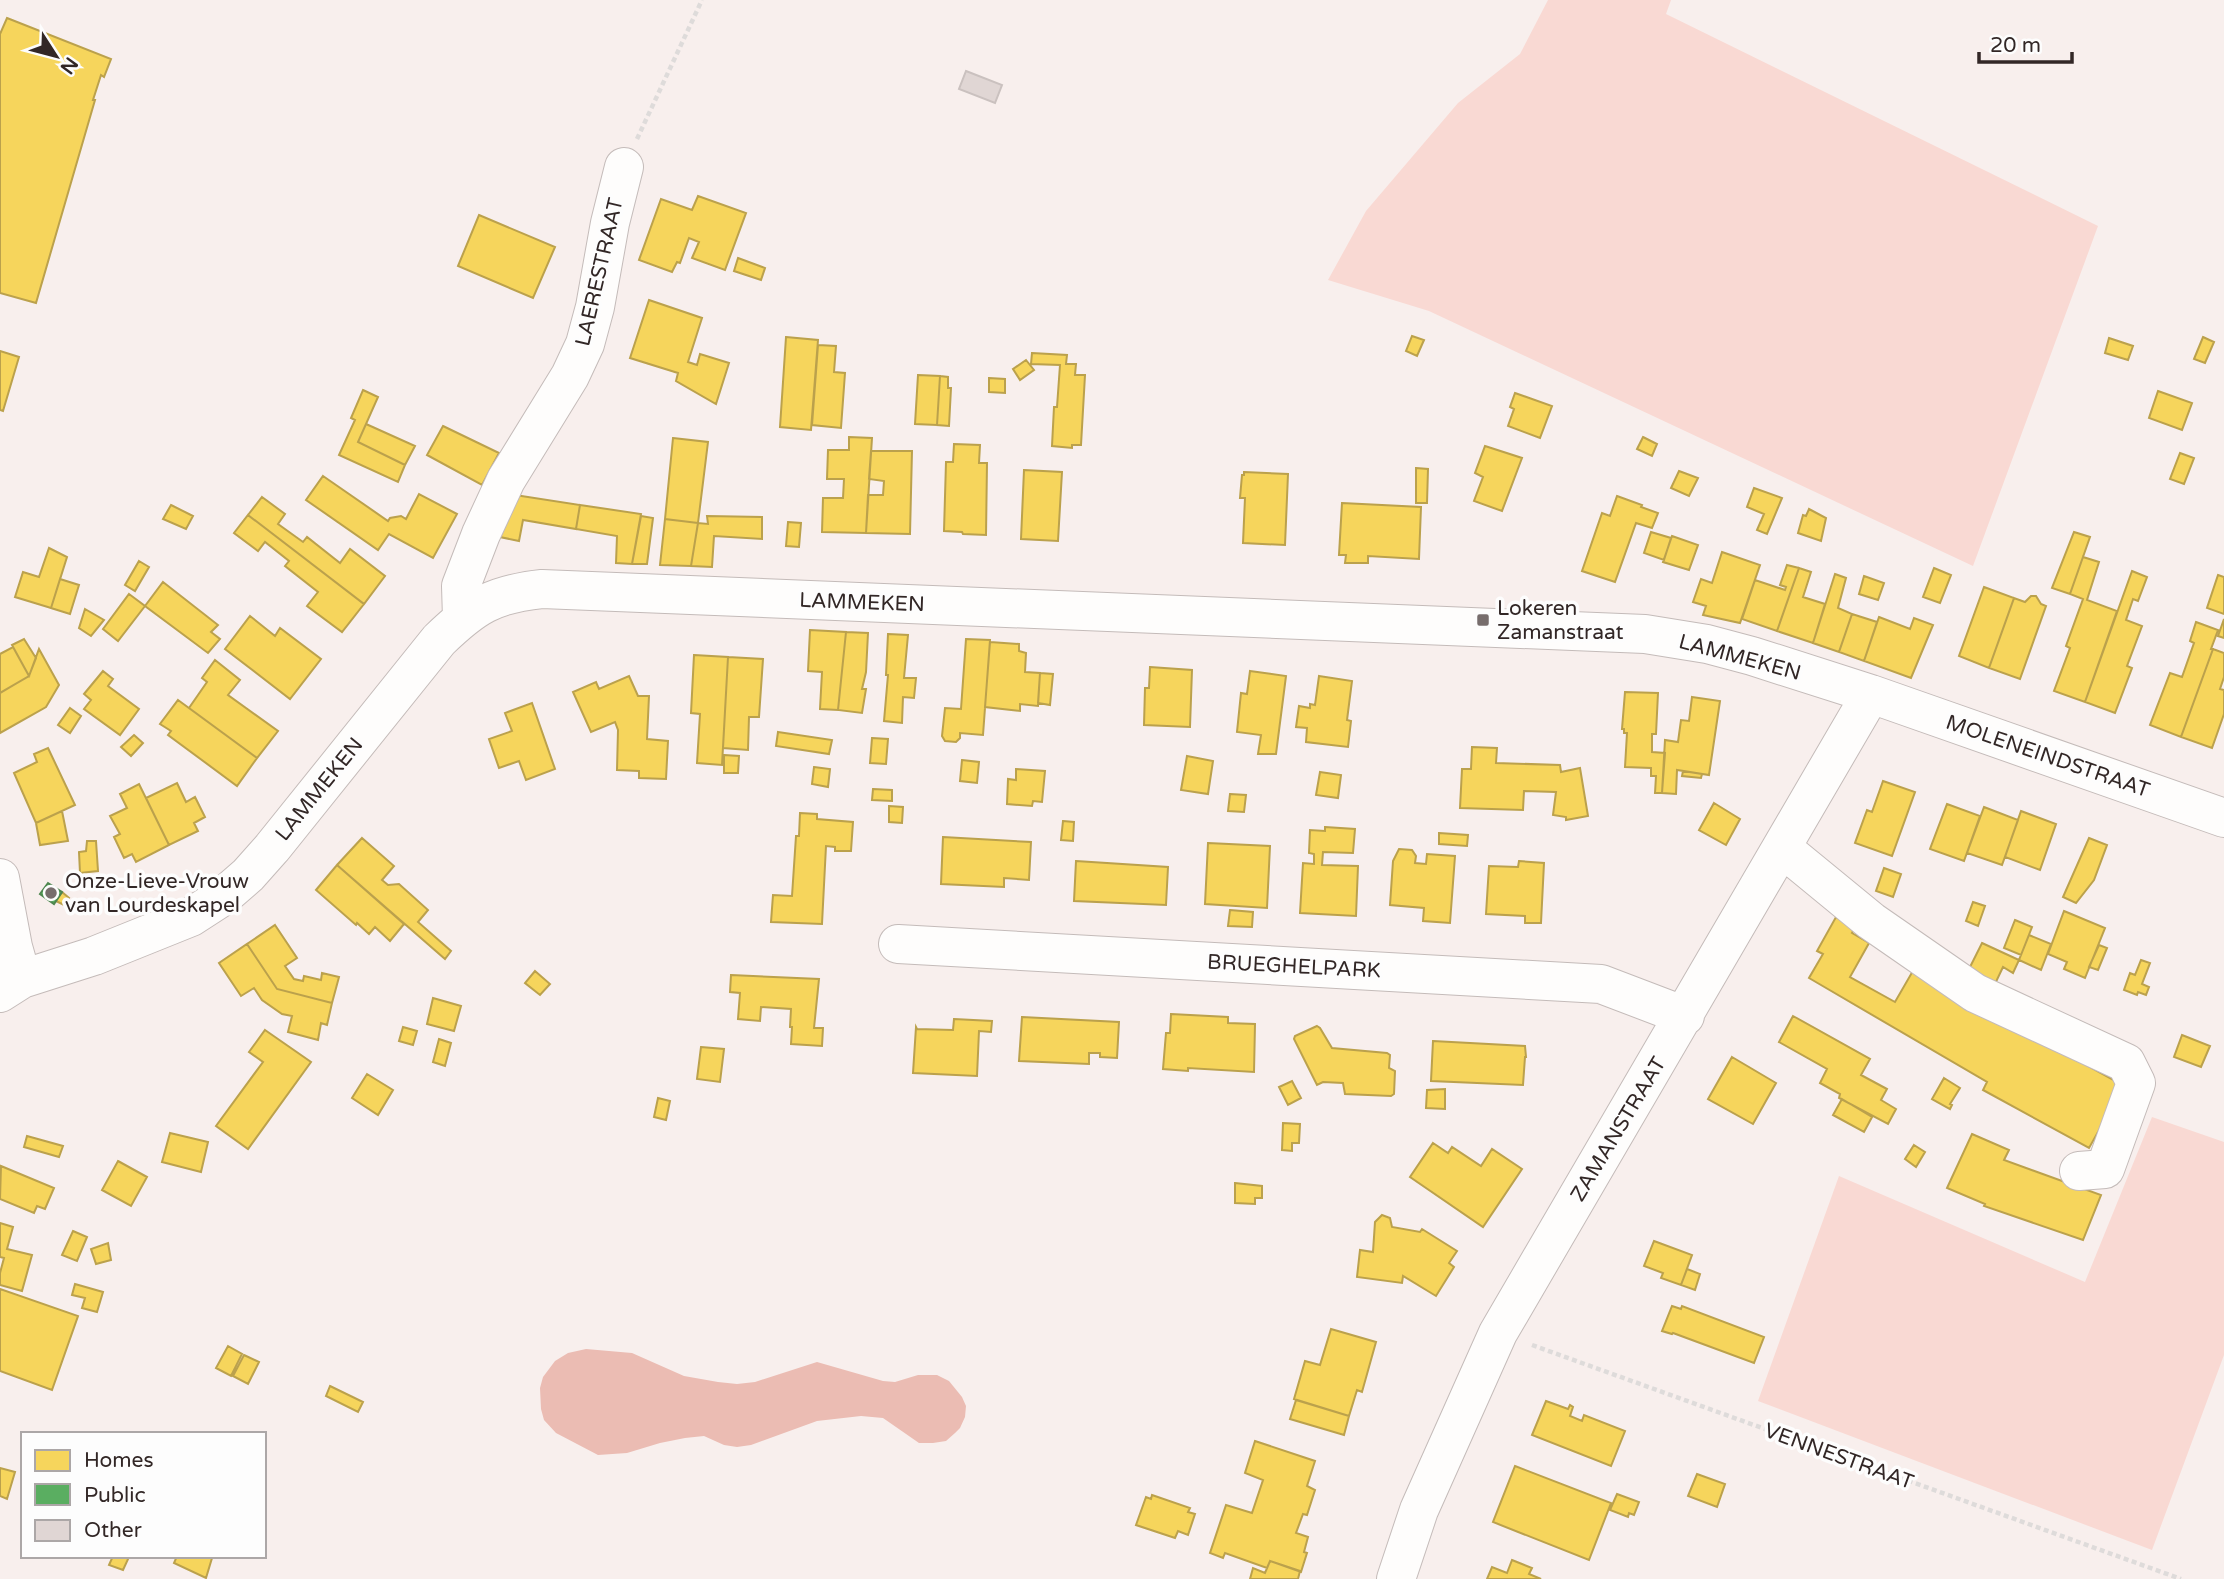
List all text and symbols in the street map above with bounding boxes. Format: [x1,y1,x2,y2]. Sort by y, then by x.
north arrow [21,21,91,91]
scale bar [1979,21,2072,65]
text: 20 m [1990,33,2041,58]
text: N [56,53,82,78]
street label: LAERESTRAAT [570,195,629,349]
street label: LAMMEKEN [799,588,925,617]
place label: Lokeren Zamanstraat [1497,596,1624,645]
marker: Lokeren Zamanstraat [1475,612,1491,628]
street label: LAMMEKEN [1676,629,1804,686]
street label: MOLENEINDSTRAAT [1943,710,2153,803]
street label: LAMMEKEN [270,733,369,846]
place label: Onze-Lieve-Vrouw van Lourdeskapel [65,869,249,918]
marker: Onze-Lieve-Vrouw van Lourdeskapel [43,885,59,901]
street label: BRUEGHELPARK [1207,949,1381,984]
street label: ZAMANSTRAAT [1565,1052,1672,1206]
street label: VENNESTRAAT [1761,1418,1917,1495]
legend [21,1432,266,1558]
text: Homes [84,1448,154,1473]
text: Public [84,1483,146,1508]
text: Other [84,1518,142,1543]

